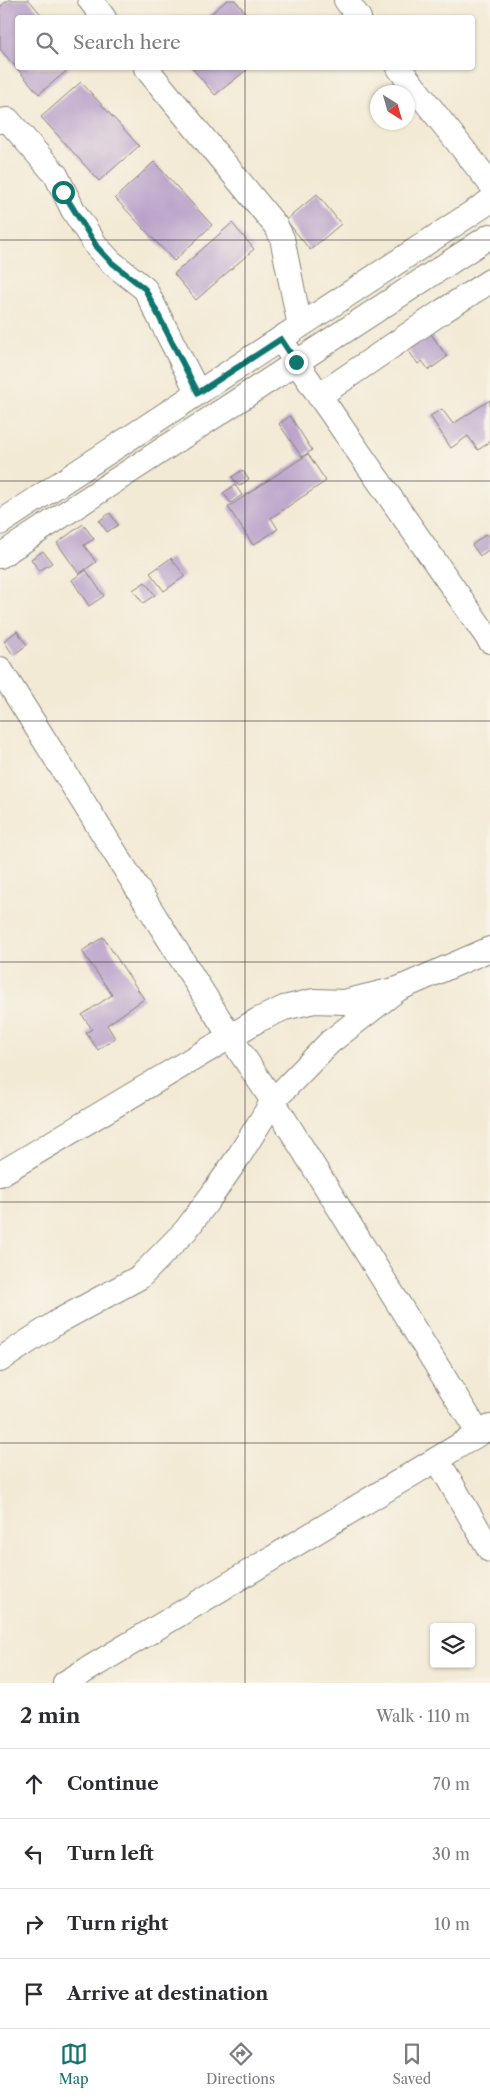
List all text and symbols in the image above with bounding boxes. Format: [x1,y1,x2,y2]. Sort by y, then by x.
search box [15,15,475,70]
icon: search [33,29,61,57]
text: Search here [73,31,181,54]
north arrow [370,85,415,130]
route start [52,181,75,204]
route end [285,351,308,374]
map controls [430,1623,475,1668]
button: layers [430,1623,475,1668]
text: 2 min [20,1703,80,1728]
text: Walk · 110 m [376,1706,470,1726]
icon: ahead [20,1770,48,1798]
text: Continue [67,1772,159,1795]
text: 70 m [433,1774,470,1794]
icon: left [20,1840,48,1868]
text: Turn left [67,1842,154,1865]
text: 30 m [432,1844,470,1864]
icon: right [20,1910,48,1938]
text: Turn right [67,1912,168,1935]
text: 10 m [434,1914,470,1934]
icon: arrive [20,1980,48,2008]
text: Arrive at destination [67,1982,268,2005]
tab: Map [59,2040,89,2088]
tab: Directions [206,2040,275,2088]
tab: Saved [392,2040,431,2088]

